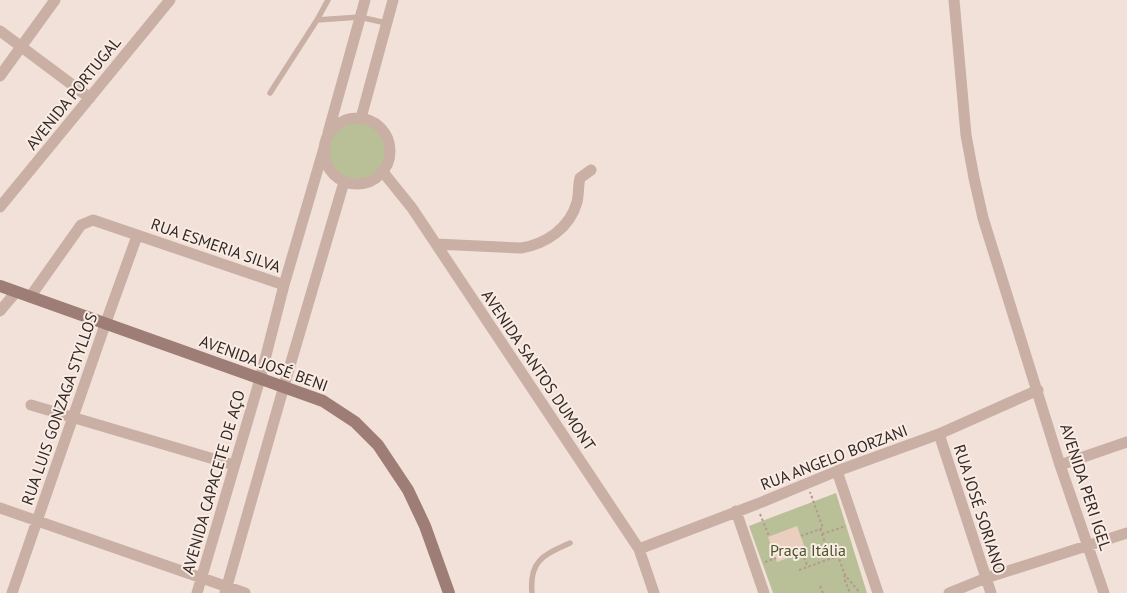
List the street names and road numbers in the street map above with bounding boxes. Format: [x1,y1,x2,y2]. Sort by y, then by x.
street label: AVENIDA PORTUGAL [21,32,125,154]
street label: RUA ESMERIA SILVA [149,213,284,277]
street label: AVENIDA SANTOS DUMONT [478,286,600,454]
street label: RUA LUIS GONZAGA STYLLOS [17,310,101,508]
street label: AVENIDA JOSÉ BENI [197,331,331,395]
street label: AVENIDA CAPACETE DE AÇO [177,388,249,576]
street label: RUA ANGELO BORZANI [758,420,910,494]
street label: AVENIDA PERI IGEL [1056,421,1116,553]
street label: RUA JOSÉ SORIANO [950,442,1010,576]

